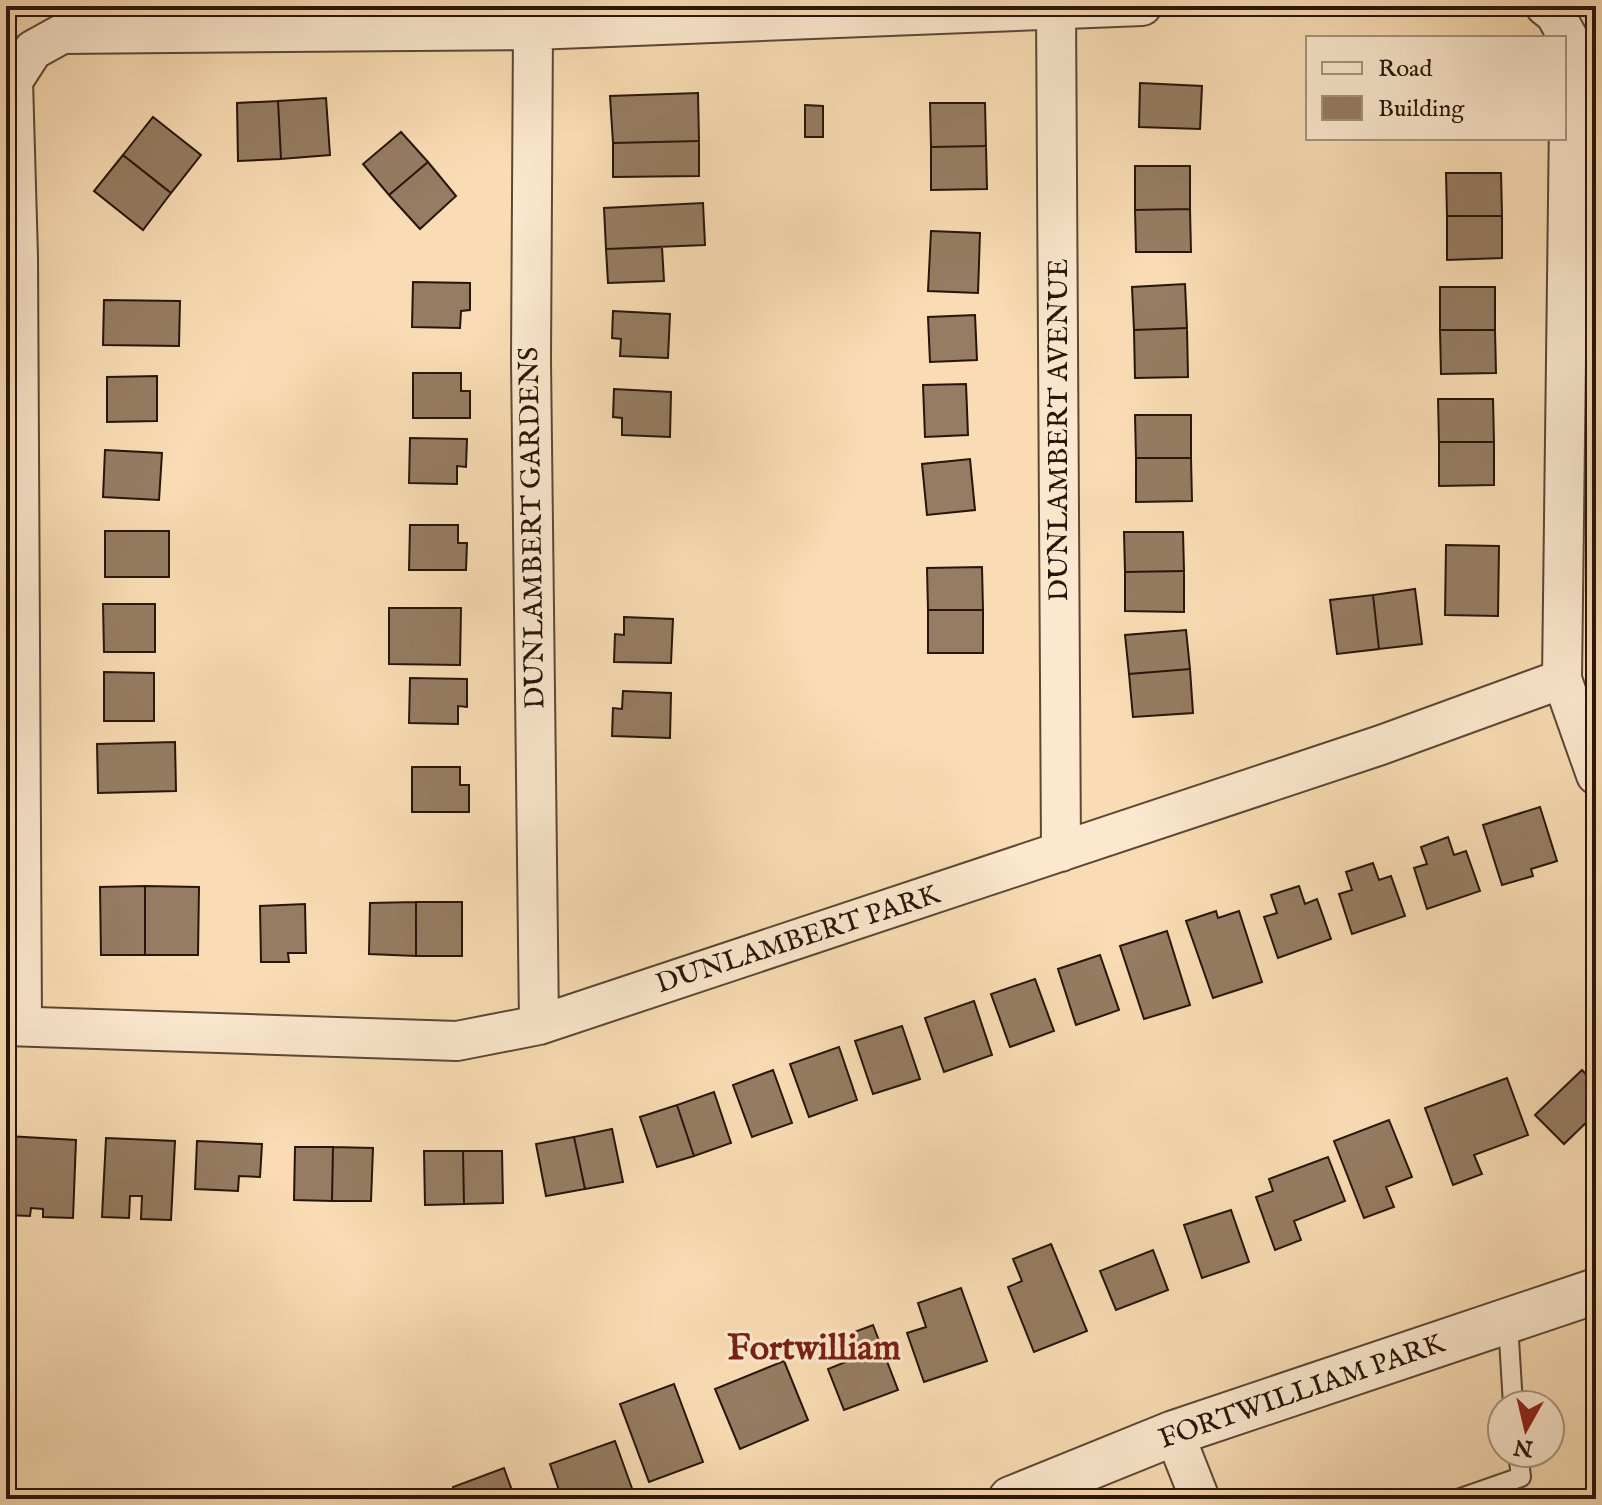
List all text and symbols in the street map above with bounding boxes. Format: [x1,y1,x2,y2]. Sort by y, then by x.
legend [1306,36,1566,140]
text: Road [1378,54,1432,85]
text: Building [1378,94,1465,125]
street label: DUNLAMBERT AVENUE [1042,258,1077,602]
street label: DUNLAMBERT GARDENS [512,346,554,710]
street label: DUNLAMBERT PARK [652,877,945,1002]
district label: Fortwilliam [727,1326,901,1372]
street label: FORTWILLIAM PARK [1154,1326,1450,1457]
north arrow [1486,1389,1566,1469]
text: N [1512,1432,1536,1462]

